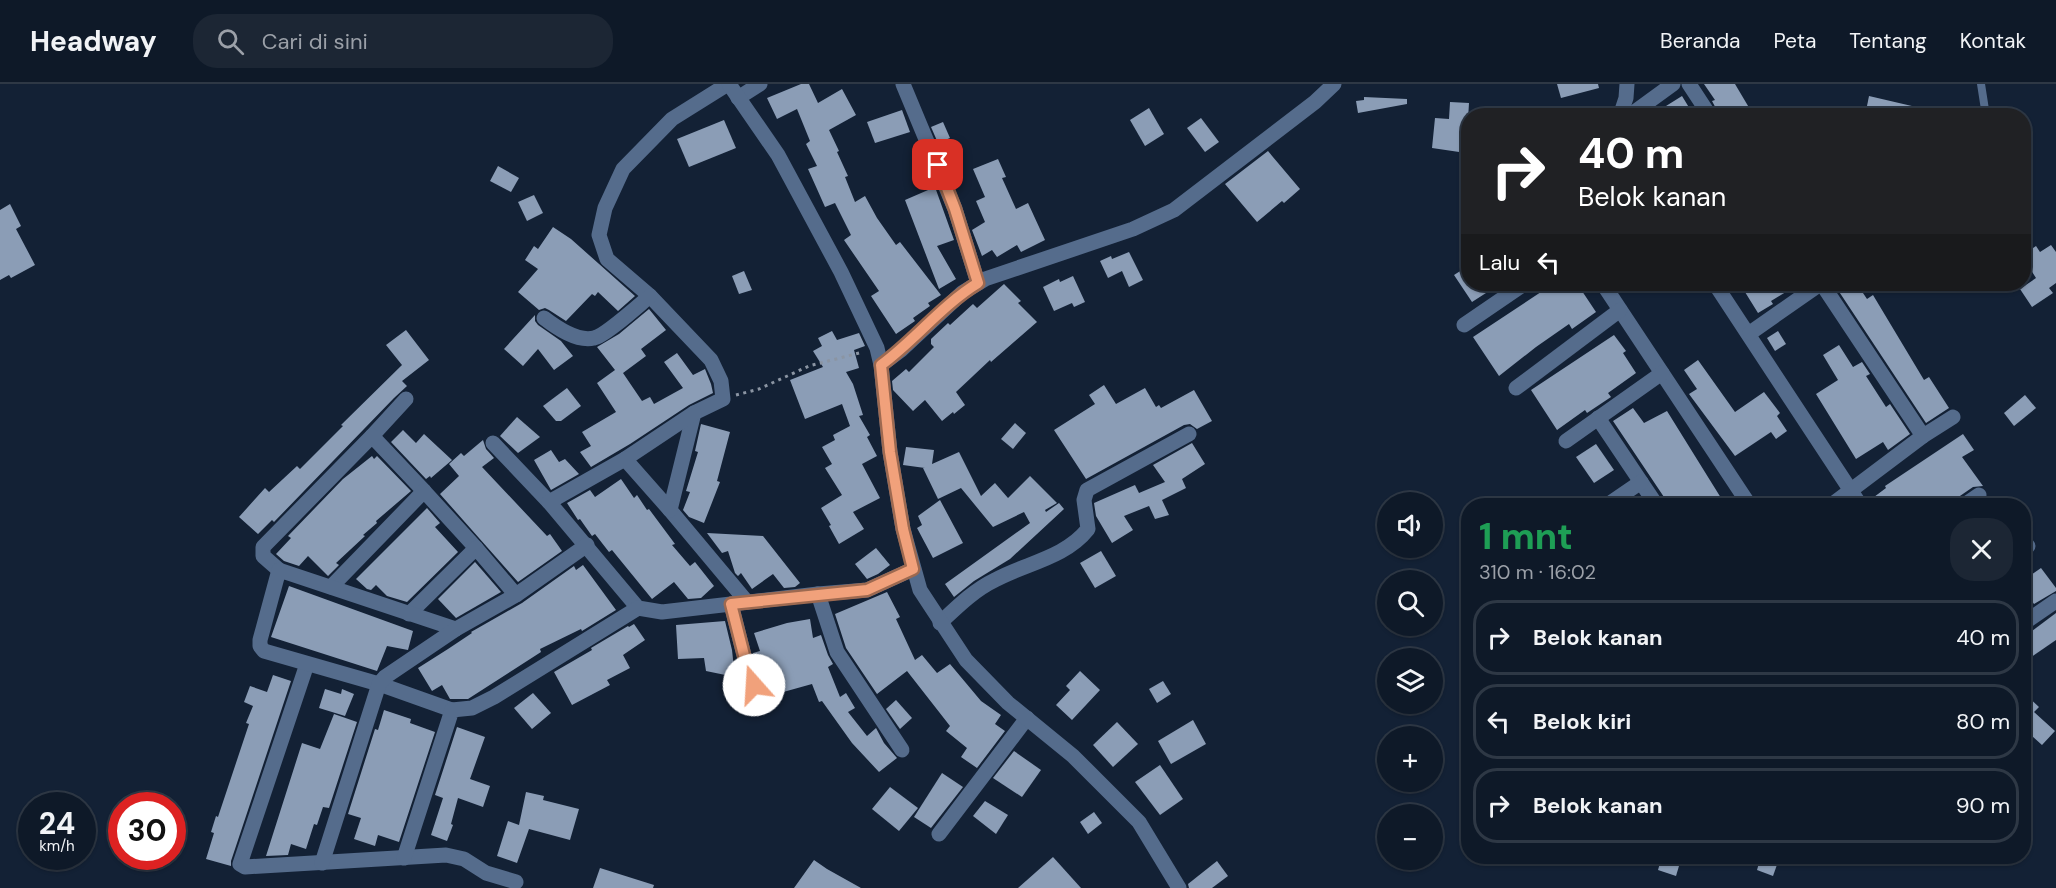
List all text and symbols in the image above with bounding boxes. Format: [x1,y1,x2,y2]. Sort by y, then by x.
search box [193,14,613,68]
text: Headway [30,23,157,60]
icon: search [214,25,247,58]
text: Cari di sini [262,27,368,56]
text: Beranda [1660,27,1741,55]
text: Peta [1774,27,1816,55]
text: Tentang [1849,27,1927,55]
text: Kontak [1960,27,2026,55]
text: 40 m [1578,126,1684,181]
icon: right [1479,132,1557,210]
pin [912,139,963,190]
icon: arrive [921,148,954,181]
text: Belok kanan [1578,179,1726,214]
icon: left [1532,246,1565,279]
text: Lalu [1479,248,1520,277]
map controls [1377,492,1443,870]
button: sound [1377,492,1443,558]
text: 1 mnt [1479,513,1573,560]
button: close [1950,518,2013,581]
text: 310 m · 16:02 [1479,559,1596,585]
button: search [1377,570,1443,636]
icon: right [1482,621,1515,654]
text: Belok kanan [1533,623,1663,652]
text: 40 m [1956,623,2010,652]
button: layers [1377,648,1443,714]
position arrow [722,653,786,717]
icon: left [1482,705,1515,738]
text: Belok kiri [1533,707,1631,736]
text: 80 m [1956,707,2010,736]
button: + [1377,726,1443,792]
icon: right [1482,789,1515,822]
text: Belok kanan [1533,791,1663,820]
text: 90 m [1956,791,2010,820]
speed limit sign: 30 [108,792,186,870]
text: 24 [39,804,75,843]
button: − [1377,804,1443,870]
text: km/h [39,836,75,856]

